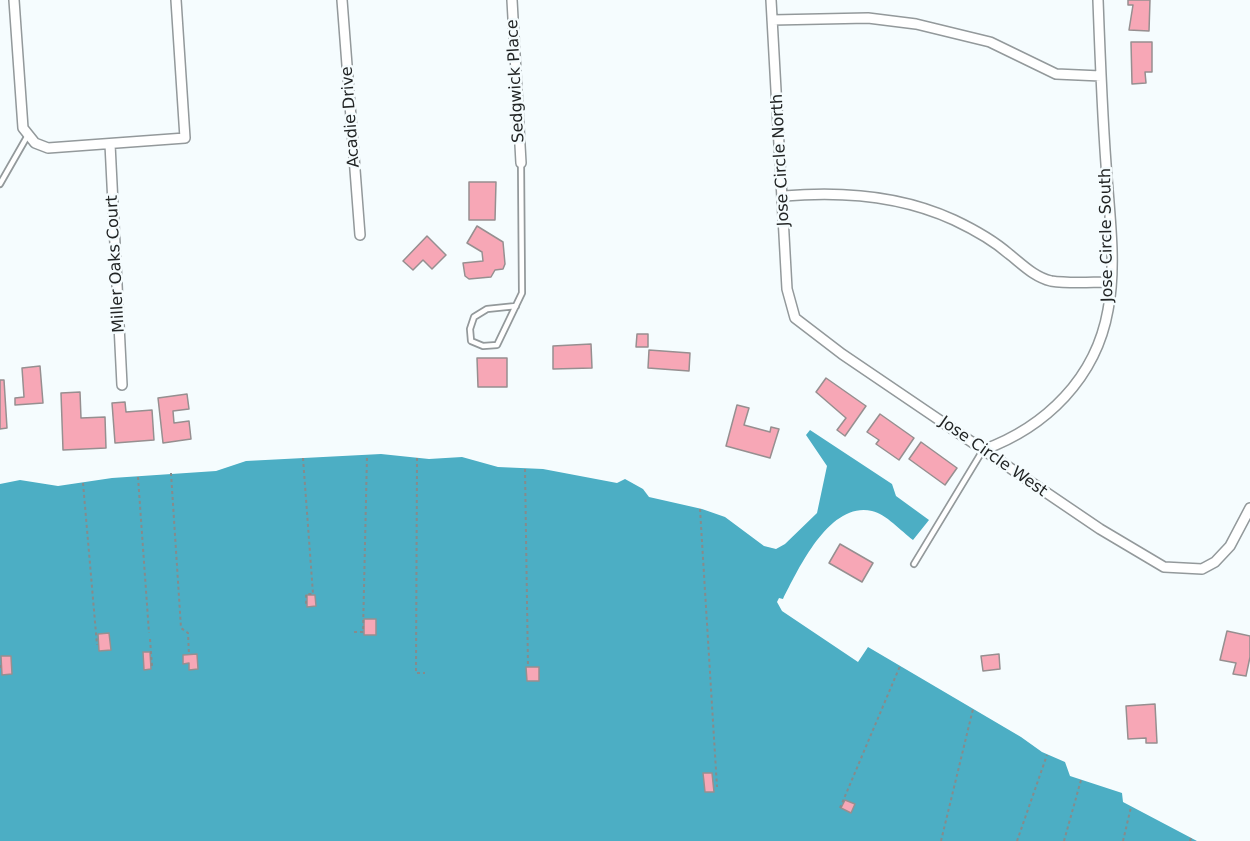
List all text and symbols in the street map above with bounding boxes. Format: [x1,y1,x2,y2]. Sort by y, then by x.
street label: Sedgwick Place [503,19,529,143]
street label: Acadie Drive [338,66,364,168]
street label: Jose Circle North [768,93,794,227]
street label: Jose Circle South [1096,168,1118,302]
street label: Miller Oaks Court [103,195,129,333]
street label: Jose Circle West [935,413,1051,501]

